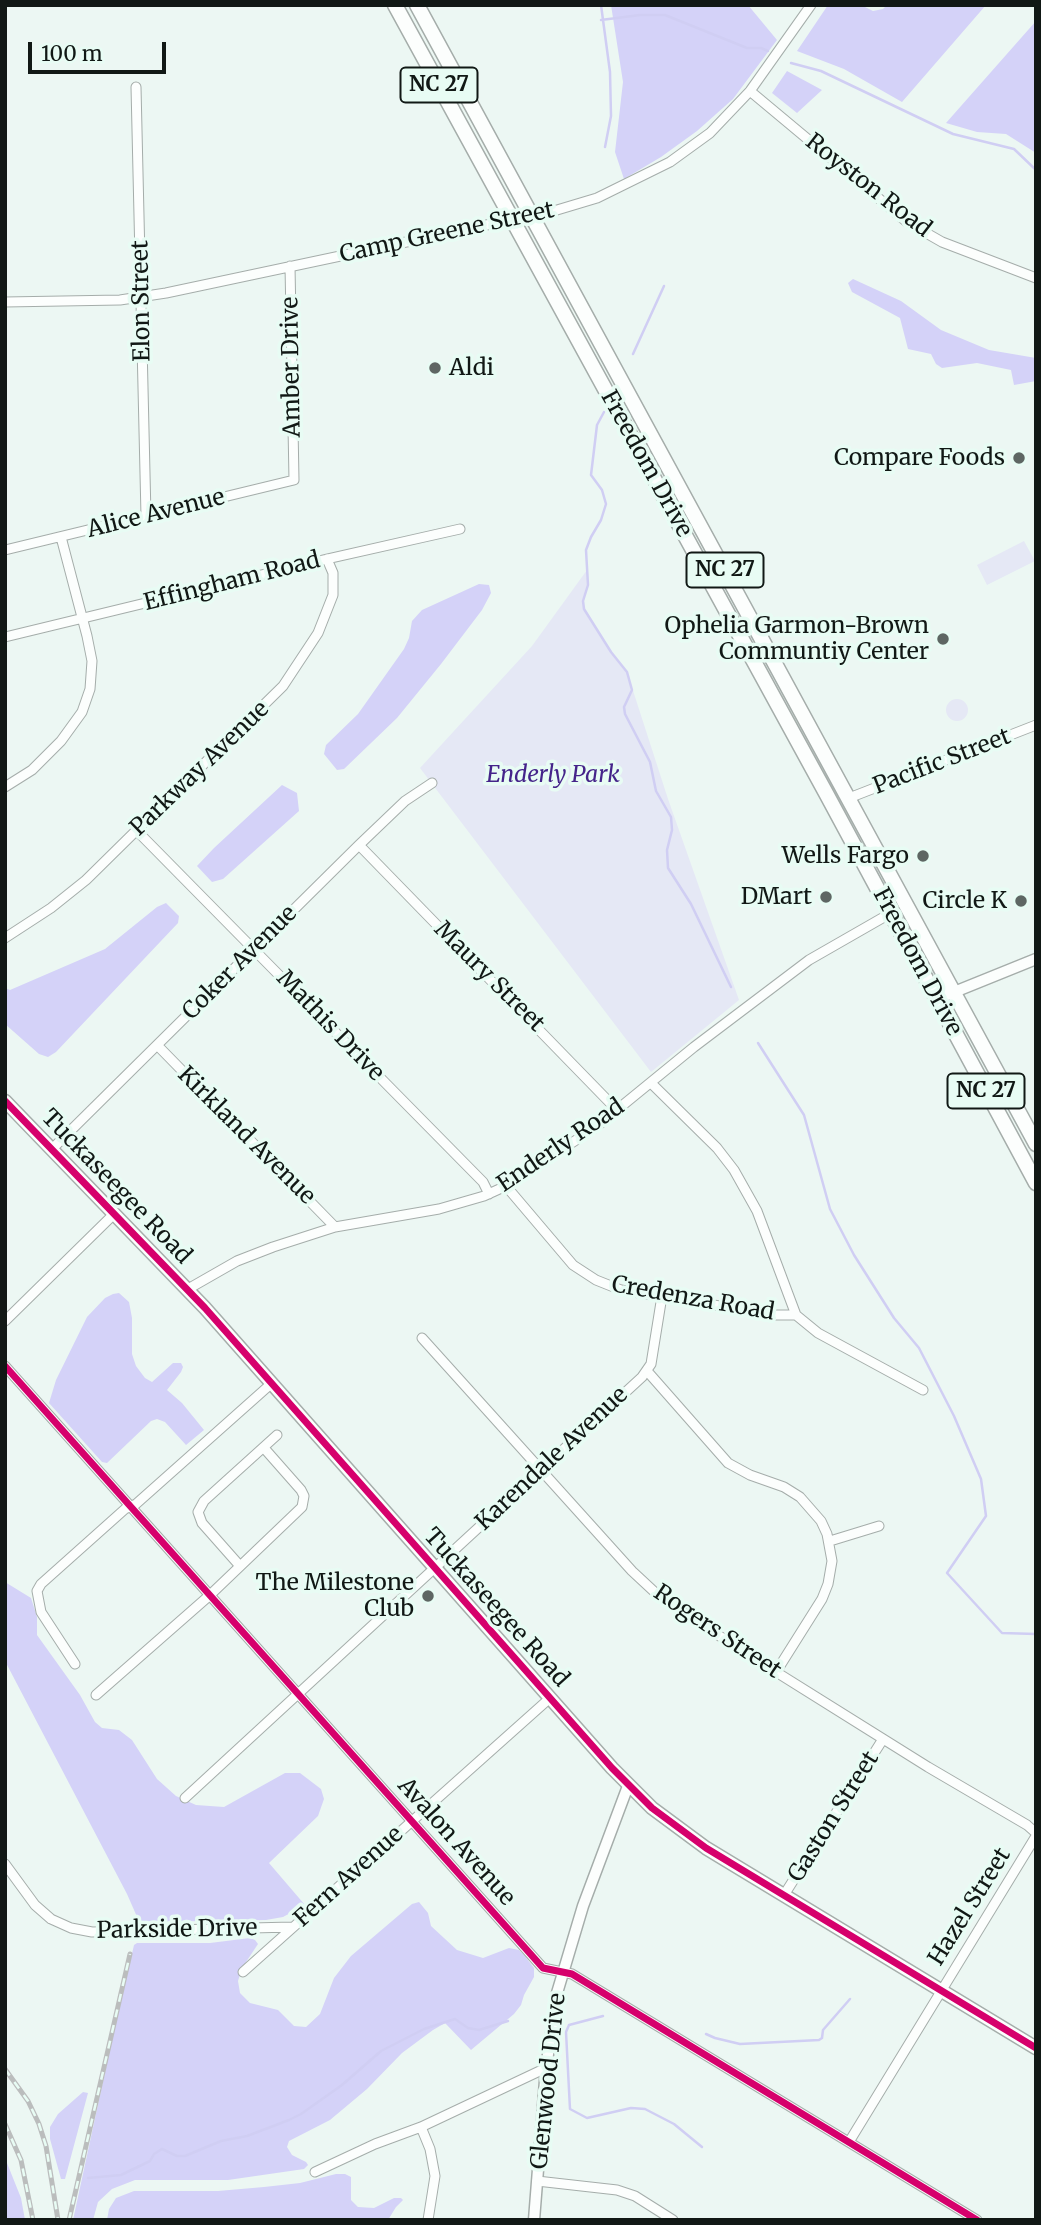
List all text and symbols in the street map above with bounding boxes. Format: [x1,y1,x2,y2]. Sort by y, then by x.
scale bar [32,28,170,72]
text: 100 m [41,40,103,67]
road number: NC 27 [400,68,478,102]
street label: Royston Road [800,128,936,244]
street label: Camp Greene Street [337,197,557,269]
street label: Elon Street [127,240,157,362]
street label: Amber Drive [277,296,307,438]
place label: Aldi [449,354,494,382]
marker: Aldi [427,360,443,376]
street label: Freedom Drive [594,386,698,542]
place label: Compare Foods [834,444,1005,472]
marker: Compare Foods [1011,450,1027,466]
street label: Alice Avenue [84,484,228,544]
street label: Effingham Road [141,547,323,617]
road number: NC 27 [686,552,764,588]
place label: Ophelia Garmon-Brown Communtiy Center [665,612,929,666]
marker: Ophelia Garmon-Brown Communtiy Center [935,631,951,647]
street label: Parkway Avenue [125,696,275,842]
street label: Pacific Street [869,723,1015,801]
park label: Enderly Park [486,761,620,789]
place label: Wells Fargo [782,842,909,870]
marker: Wells Fargo [915,848,931,864]
place label: DMart [741,883,812,911]
street label: Freedom Drive [866,883,968,1041]
place label: Circle K [923,887,1007,915]
marker: DMart [818,889,834,905]
marker: Circle K [1013,893,1029,909]
street label: Coker Avenue [177,900,303,1026]
street label: Maury Street [428,916,550,1038]
street label: Mathis Drive [270,965,390,1087]
street label: Kirkland Avenue [171,1061,321,1211]
road number: NC 27 [948,1074,1024,1108]
street label: Enderly Road [492,1093,630,1199]
street label: Tuckaseegee Road [35,1104,197,1270]
street label: Credenza Road [609,1271,777,1327]
street label: Karendale Avenue [470,1381,634,1537]
street label: Tuckaseegee Road [418,1523,574,1693]
place label: The Milestone Club [255,1569,414,1623]
street label: Rogers Street [648,1579,786,1685]
marker: The Milestone Club [420,1588,436,1604]
street label: Gaston Street [783,1747,885,1887]
street label: Avalon Avenue [392,1773,520,1911]
street label: Fern Avenue [289,1821,409,1933]
street label: Hazel Street [923,1843,1017,1971]
street label: Parkside Drive [96,1915,258,1945]
street label: Glenwood Drive [526,1992,572,2170]

